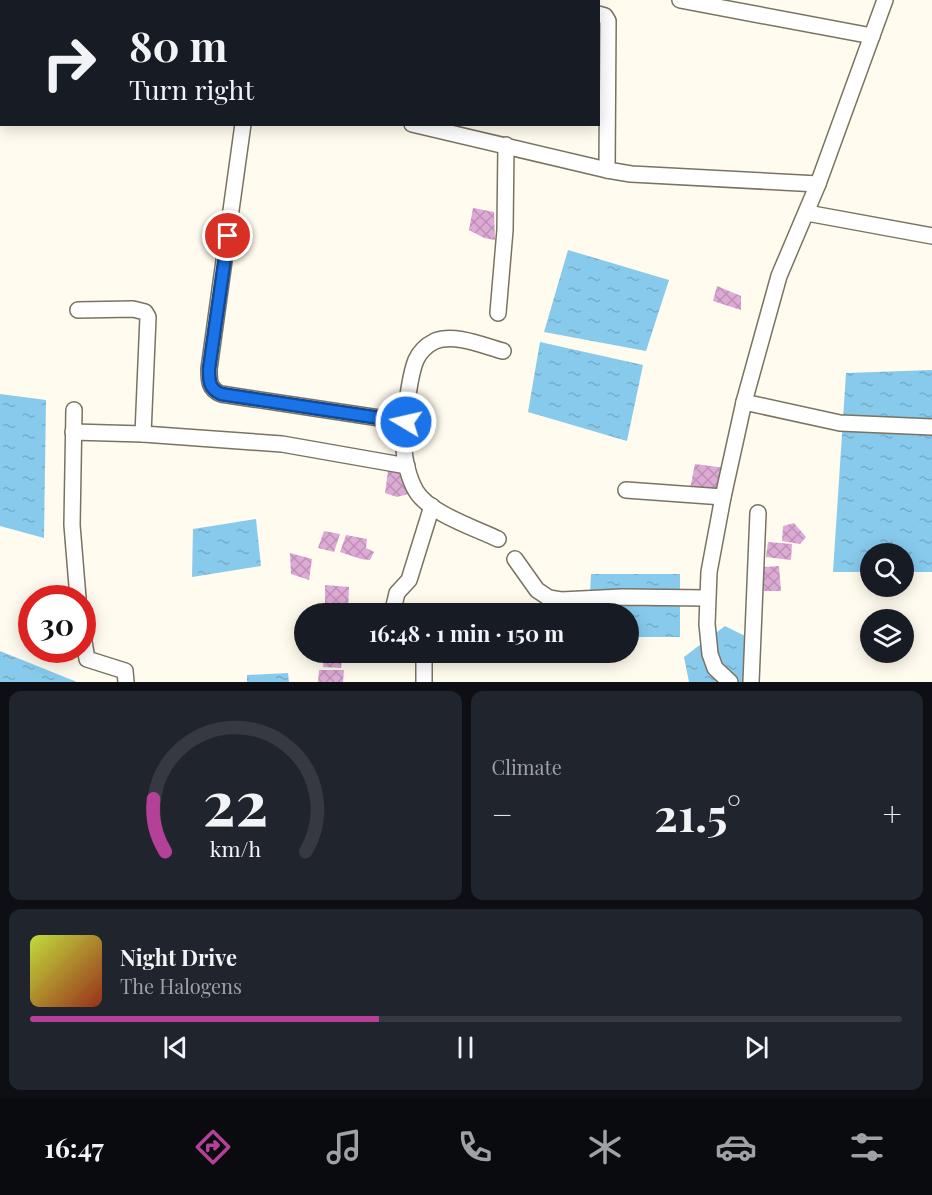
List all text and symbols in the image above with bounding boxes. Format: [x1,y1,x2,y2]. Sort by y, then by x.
text: 80 m [129,17,227,73]
icon: right [30,24,108,102]
text: Turn right [129,71,254,107]
pin [202,210,253,261]
icon: arrive [211,219,244,252]
position arrow [374,390,438,454]
map controls [860,543,914,663]
button: search [860,543,914,597]
speed limit sign: 30 [18,585,96,663]
button: layers [860,609,914,663]
text: 16:48 · 1 min · 150 m [369,618,564,648]
text: Climate [492,753,562,780]
text: 22 [203,758,268,842]
text: 21.5° [654,783,741,843]
text: − [492,791,513,835]
text: + [883,791,902,835]
text: km/h [210,835,261,863]
text: Night Drive [120,942,237,972]
text: The Halogens [120,972,242,999]
icon: previous [159,1031,192,1064]
icon: pause [449,1031,482,1064]
icon: next [740,1031,773,1064]
icon: directions [192,1126,234,1168]
icon: music [323,1126,365,1168]
icon: phone [454,1126,496,1168]
icon: climate [584,1126,626,1168]
icon: car [715,1126,757,1168]
icon: filters [846,1126,888,1168]
text: 16:47 [44,1129,104,1165]

